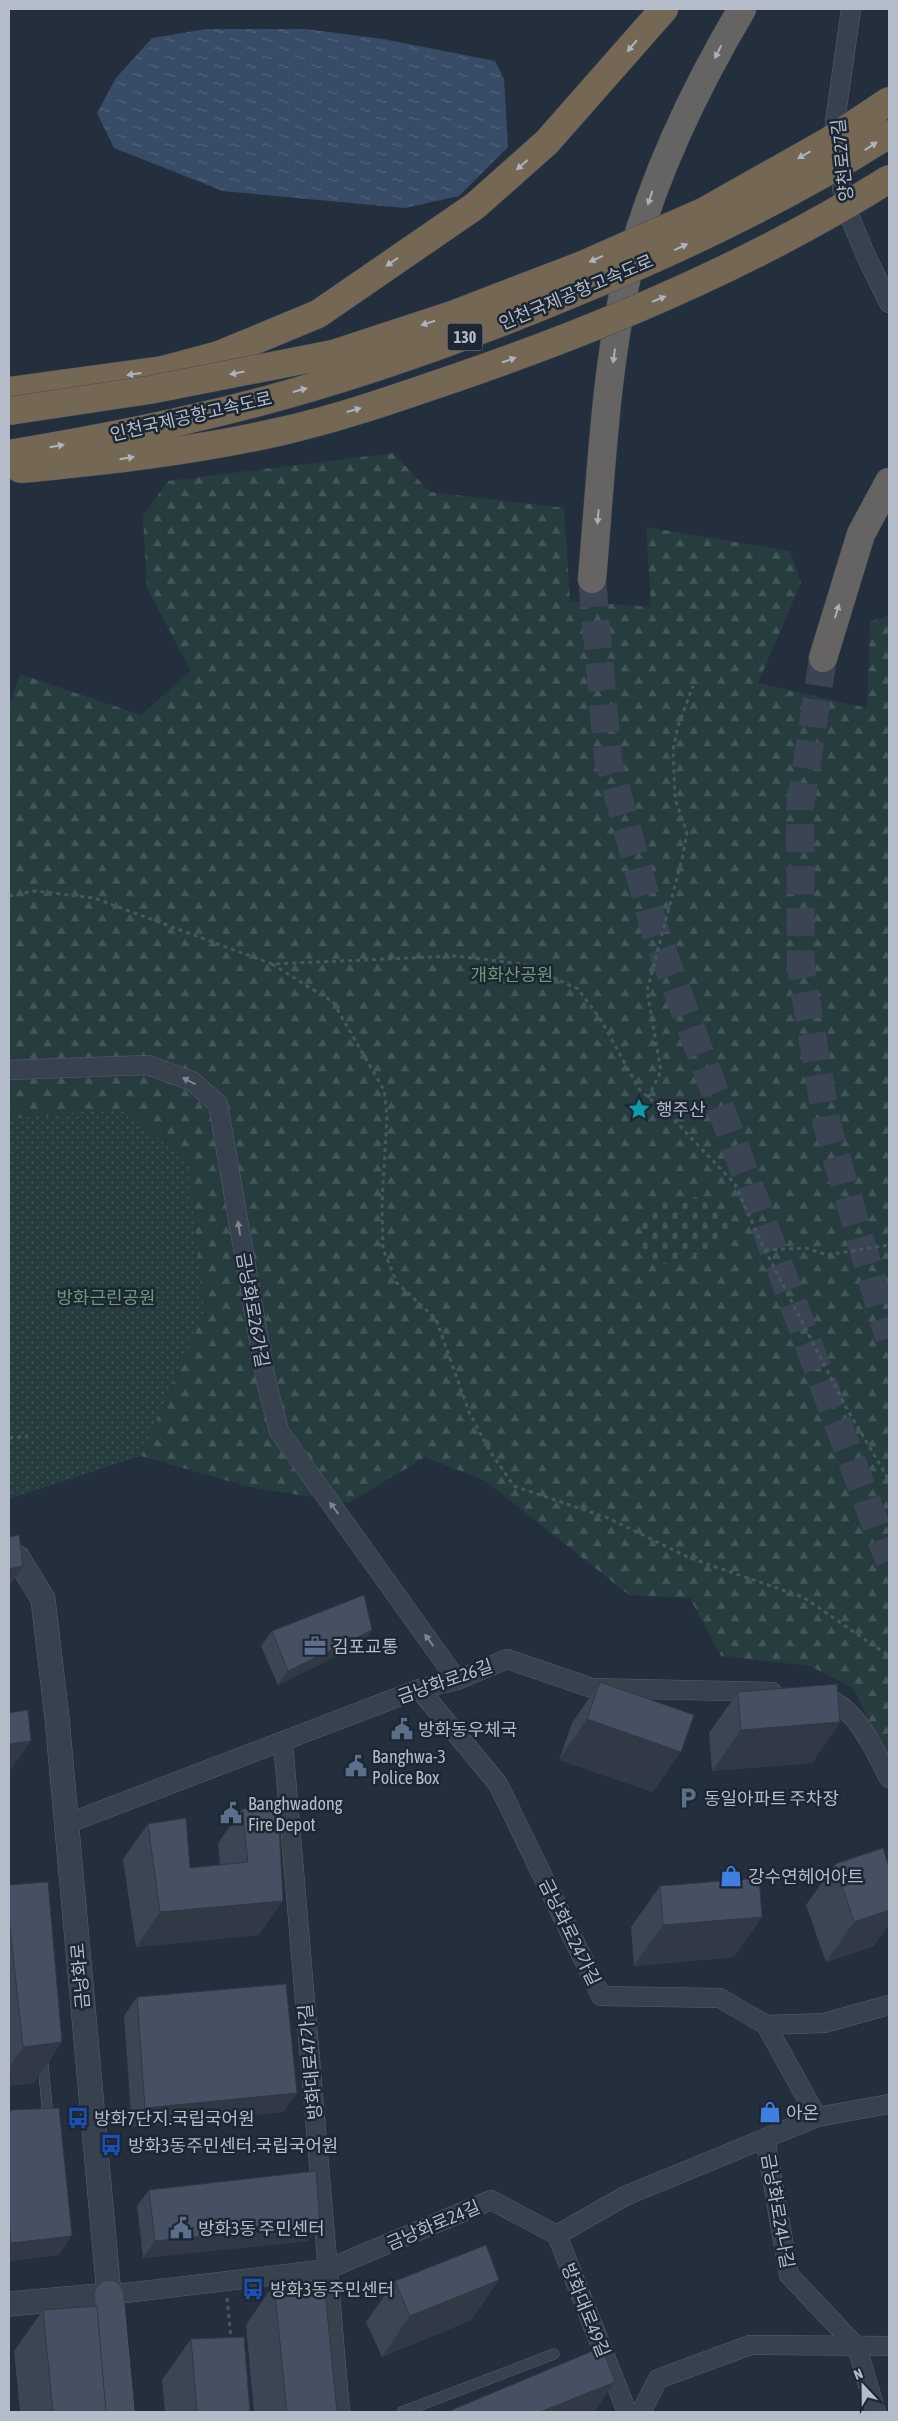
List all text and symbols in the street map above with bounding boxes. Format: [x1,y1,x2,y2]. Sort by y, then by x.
one-way arrow [627,40,638,52]
one-way arrow [714,44,723,59]
street label: 양천로27길 [827,118,857,202]
one-way arrow [864,141,878,150]
one-way arrow [796,151,811,159]
one-way arrow [515,159,528,170]
one-way arrow [646,190,653,205]
one-way arrow [674,242,688,250]
street label: 인천국제공항고속도로 [496,250,656,334]
one-way arrow [589,255,603,263]
one-way arrow [385,257,398,267]
one-way arrow [652,295,667,303]
one-way arrow [420,319,435,327]
road number: 130 [448,324,482,351]
one-way arrow [610,348,618,364]
one-way arrow [501,356,516,363]
one-way arrow [229,369,245,377]
one-way arrow [125,370,141,378]
one-way arrow [293,385,308,393]
street label: 인천국제공항고속도로 [108,387,274,445]
one-way arrow [347,406,362,414]
one-way arrow [49,441,65,449]
one-way arrow [119,454,135,462]
one-way arrow [594,510,602,526]
one-way arrow [834,603,842,618]
park label: 개화산공원 [471,964,553,985]
one-way arrow [182,1077,197,1085]
place icon: 행주산 [626,1096,652,1122]
place label: 행주산 [656,1099,706,1120]
one-way arrow [234,1219,242,1235]
street label: 금낭화로26가길 [233,1251,273,1369]
park label: 방화근린공원 [56,1287,156,1308]
one-way arrow [329,1501,339,1515]
office icon: 김포교통 [302,1633,328,1659]
one-way arrow [424,1633,434,1647]
place label: 김포교통 [332,1636,398,1657]
street label: 금낭화로26길 [394,1655,496,1707]
public building icon: 방화동우체국 [389,1716,415,1742]
place label: 방화동우체국 [418,1719,517,1740]
place label: Banghwa-3 Police Box [372,1746,446,1788]
public building icon: Banghwa-3 Police Box [343,1753,369,1779]
parking icon: 동일아파트 주차장 [675,1785,701,1811]
place label: 동일아파트 주차장 [704,1788,839,1809]
place label: Banghwadong Fire Depot [248,1793,343,1835]
public building icon: Banghwadong Fire Depot [218,1800,244,1826]
shop icon: 강수연헤어아트 [718,1863,744,1889]
place label: 강수연헤어아트 [748,1866,864,1887]
street label: 금낭화로24가길 [535,1875,605,1989]
street label: 금낭화로 [67,1942,93,2010]
street label: 방화대로47가길 [294,2003,326,2121]
shop icon: 아온 [757,2099,783,2125]
place label: 아온 [786,2102,819,2123]
bus stop icon: 방화7단지.국립국어원 [65,2105,91,2131]
place label: 방화7단지.국립국어원 [94,2108,255,2129]
bus stop icon: 방화3동주민센터.국립국어원 [98,2132,124,2158]
place label: 방화3동주민센터.국립국어원 [128,2135,338,2156]
street label: 금낭화로24나길 [758,2152,798,2270]
street label: 금낭화로24길 [383,2196,483,2254]
public building icon: 방화3동 주민센터 [168,2215,194,2241]
place label: 방화3동 주민센터 [198,2218,325,2239]
street label: 방화대로49길 [558,2260,614,2360]
bus stop icon: 방화3동주민센터 [240,2276,266,2302]
place label: 방화3동주민센터 [270,2279,394,2300]
north arrow [838,2361,888,2411]
text: N [851,2365,865,2383]

